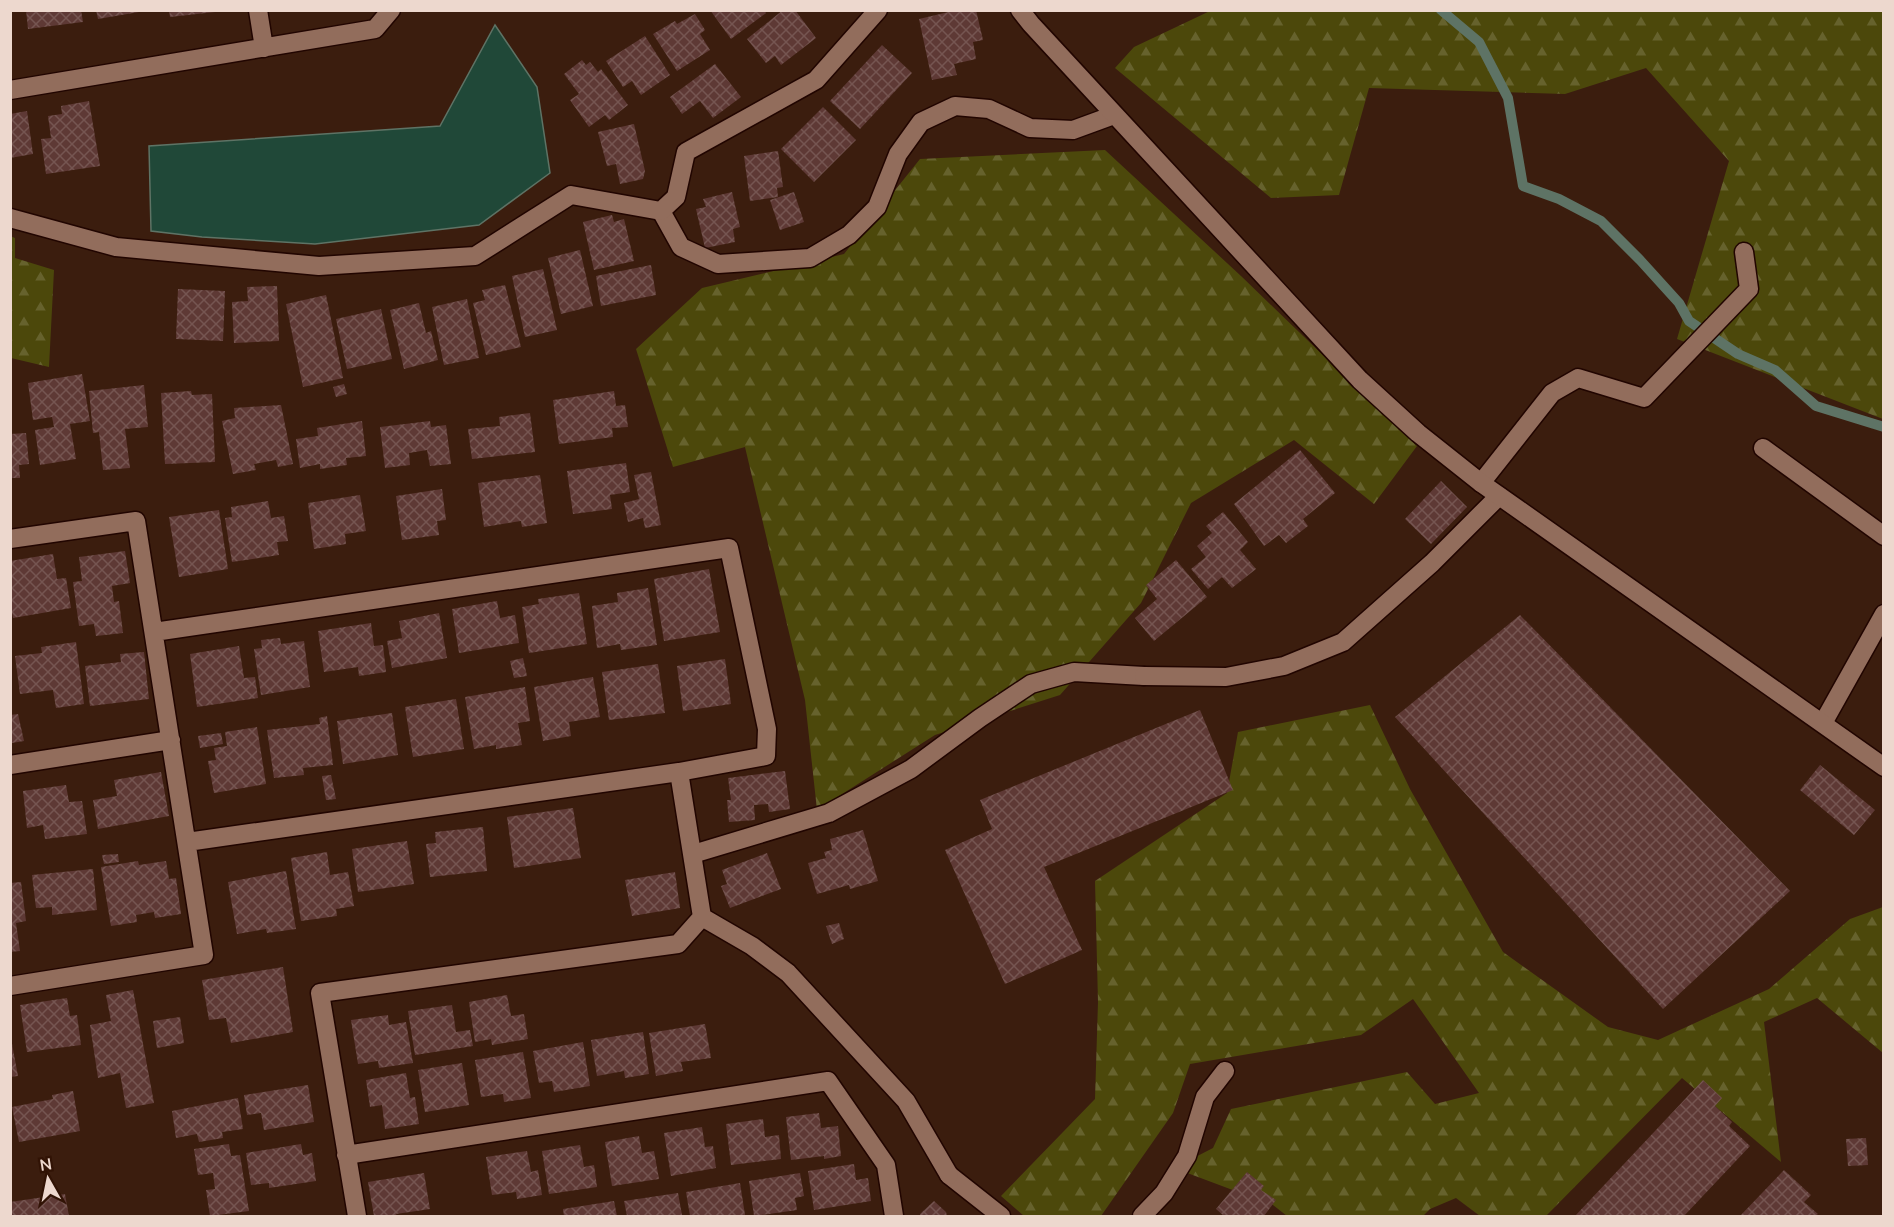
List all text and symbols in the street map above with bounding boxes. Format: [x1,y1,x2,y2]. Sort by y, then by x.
north arrow [18,1149,78,1209]
text: N [38,1153,53,1177]

